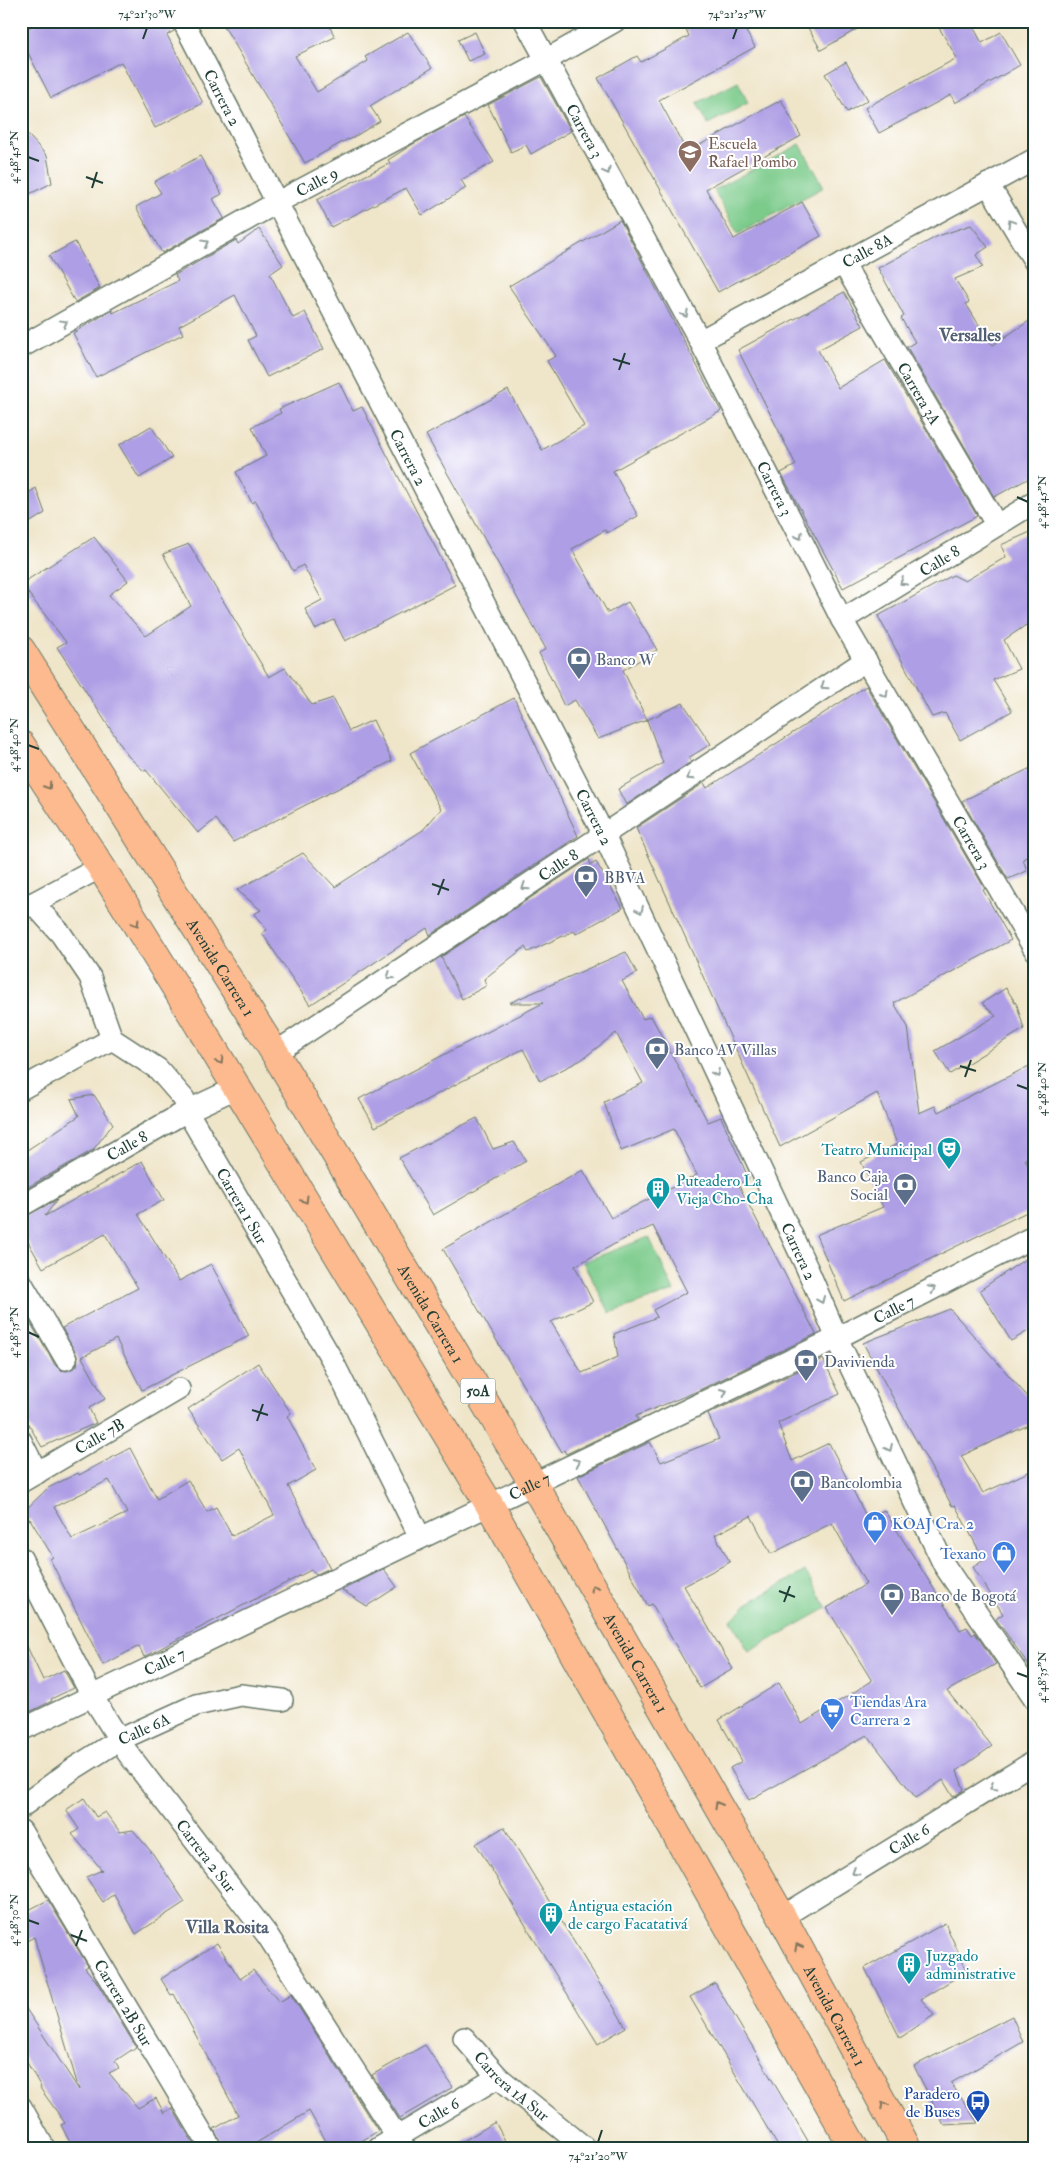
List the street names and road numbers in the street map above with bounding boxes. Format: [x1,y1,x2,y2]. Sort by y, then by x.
street label: Carrera 2 [199,66,244,129]
street label: Carrera 3 [561,101,607,162]
street label: Calle 9 [293,163,342,202]
street label: Calle 8A [839,229,896,273]
street label: Carrera 3A [892,359,945,429]
street label: Carrera 2 [385,426,431,489]
street label: Carrera 3 [752,458,796,520]
street label: Calle 8 [916,541,964,581]
street label: Carrera 2 [571,786,616,849]
street label: Carrera 3 [947,812,994,873]
street label: Calle 8 [535,845,583,886]
street label: Avenida Carrera 1 [181,914,258,1020]
street label: Calle 8 [103,1126,152,1166]
street label: Carrera 1 Sur [211,1164,271,1248]
street label: Carrera 2 [776,1220,820,1283]
street label: Avenida Carrera 1 [392,1260,468,1367]
street label: Calle 7 [870,1290,919,1329]
road number: 50A [460,1378,496,1404]
street label: Calle 7B [71,1414,128,1459]
street label: Calle 7 [506,1468,554,1505]
street label: Avenida Carrera 1 [598,1609,672,1717]
street label: Calle 7 [141,1643,189,1681]
street label: Calle 6A [115,1709,173,1750]
street label: Carrera 2 Sur [171,1816,240,1897]
street label: Calle 6 [885,1819,934,1860]
street label: Carrera 2B Sur [89,1956,157,2050]
street label: Avenida Carrera 1 [798,1961,870,2070]
street label: Carrera 1A Sur [469,2048,553,2126]
street label: Calle 6 [415,2093,464,2133]

